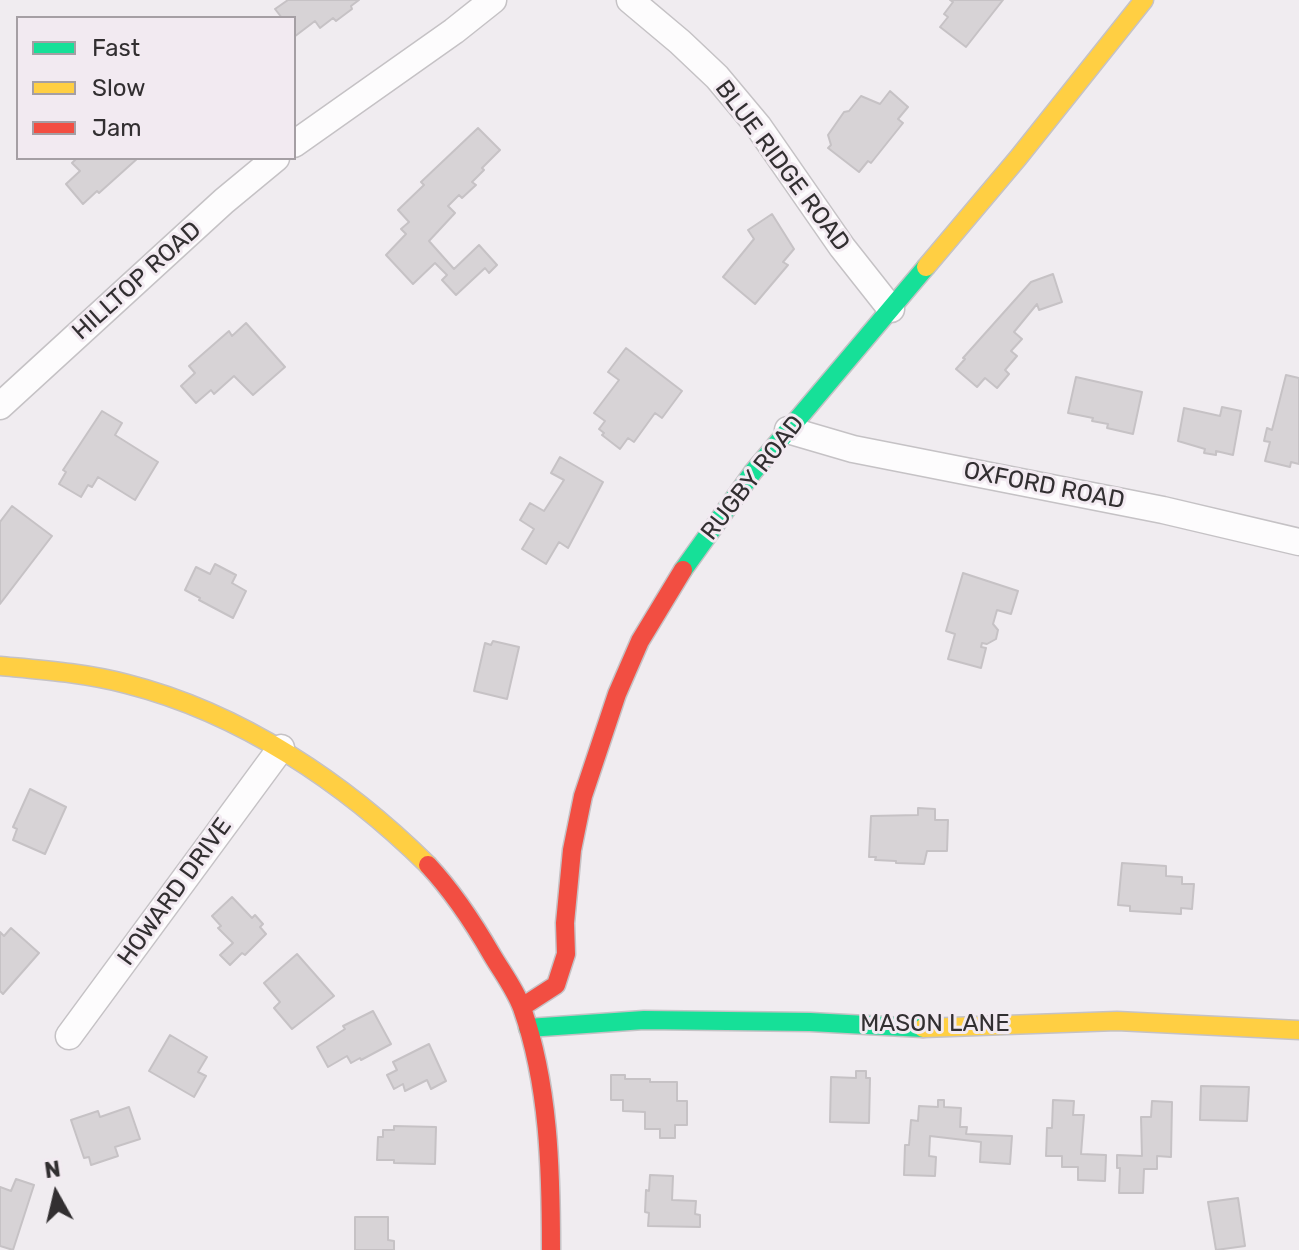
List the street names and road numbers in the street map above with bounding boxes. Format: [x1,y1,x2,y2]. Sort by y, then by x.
street label: BLUE RIDGE ROAD [708,75,856,257]
street label: HILLTOP ROAD [67,216,207,346]
street label: RUGBY ROAD [695,410,811,546]
street label: OXFORD ROAD [961,456,1127,516]
street label: HOWARD DRIVE [112,813,238,971]
street label: MASON LANE [860,1010,1010,1038]

